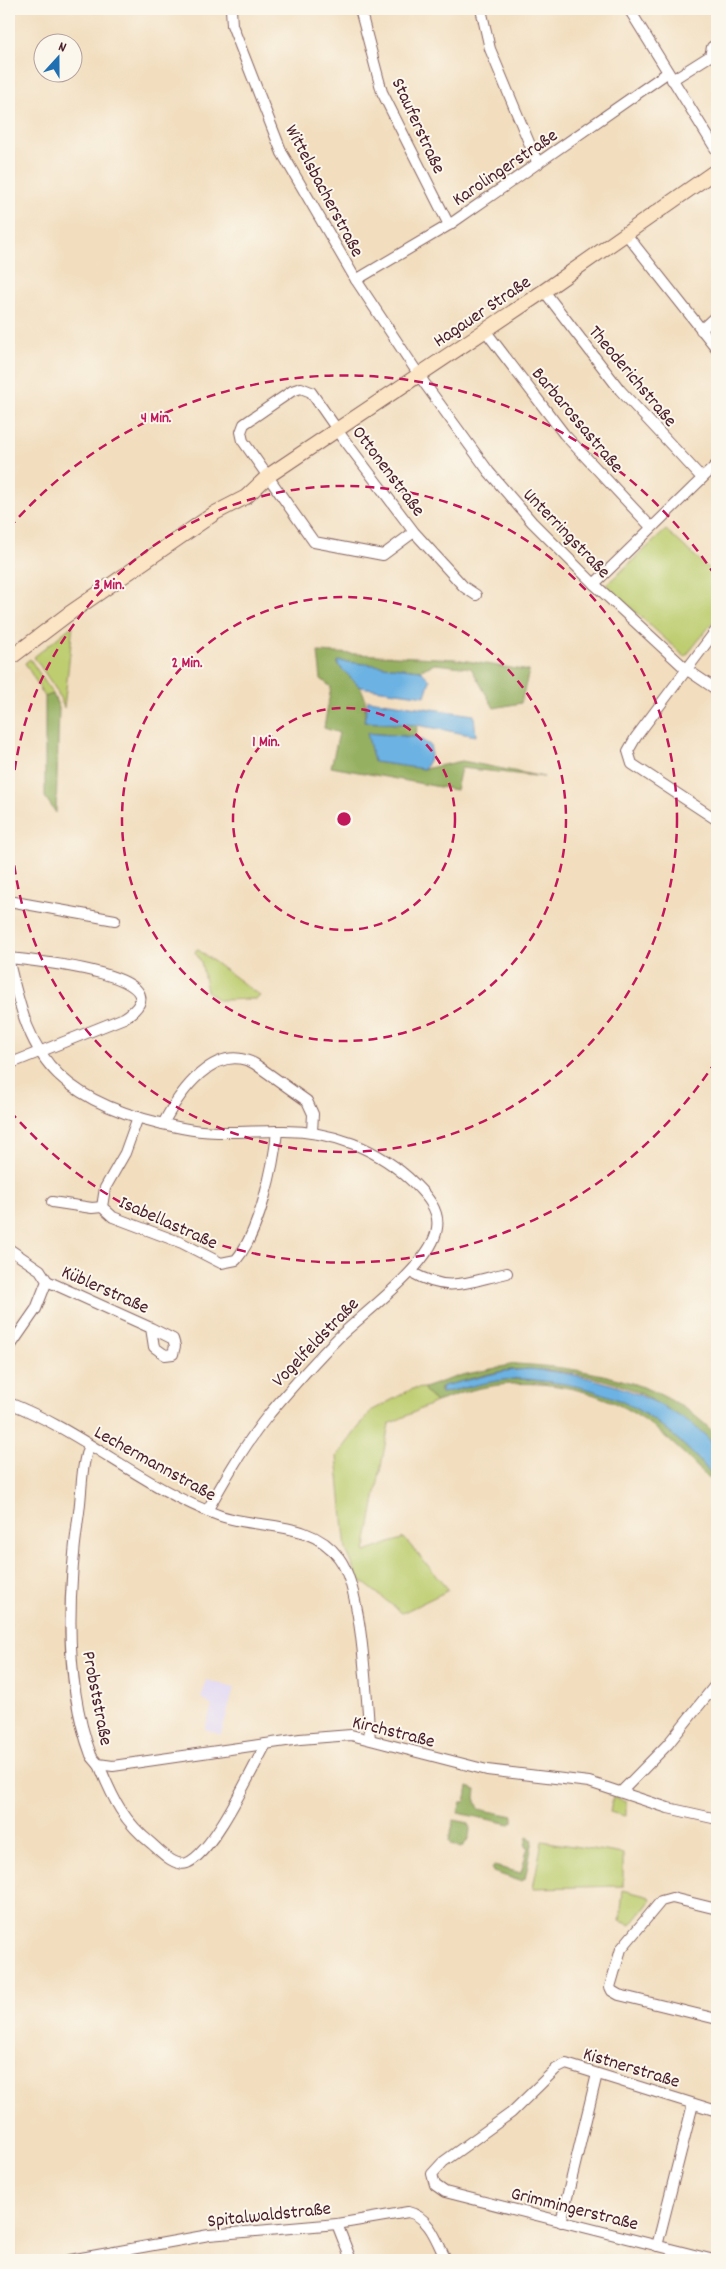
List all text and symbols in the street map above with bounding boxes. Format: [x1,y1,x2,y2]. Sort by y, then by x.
north arrow [32,32,82,82]
text: N [55,37,69,58]
street label: Stauferstraße [383,74,451,179]
street label: Wittelsbacherstraße [277,121,369,263]
street label: Karolingerstraße [448,124,564,214]
street label: Hagauer Straße [429,270,537,356]
street label: Theoderichstraße [581,320,682,434]
street label: Barbarossastraße [524,362,629,480]
text: 4 Min. [141,408,172,430]
street label: Ottonenstraße [344,421,430,523]
street label: Unterringstraße [515,483,616,586]
text: 3 Min. [93,575,125,597]
text: 2 Min. [172,653,203,675]
text: 1 Min. [252,732,280,754]
centre of rings [335,810,353,828]
street label: Isabellastraße [114,1190,221,1258]
street label: Küblerstraße [56,1260,153,1323]
street label: Vogelfeldstraße [267,1292,366,1394]
street label: Lechermannstraße [88,1420,220,1510]
street label: Probststraße [73,1649,118,1748]
street label: Kirchstraße [349,1710,437,1757]
street label: Kistnerstraße [579,2042,683,2097]
street label: Grimmingerstraße [508,2182,641,2239]
street label: Spitalwaldstraße [206,2197,332,2236]

